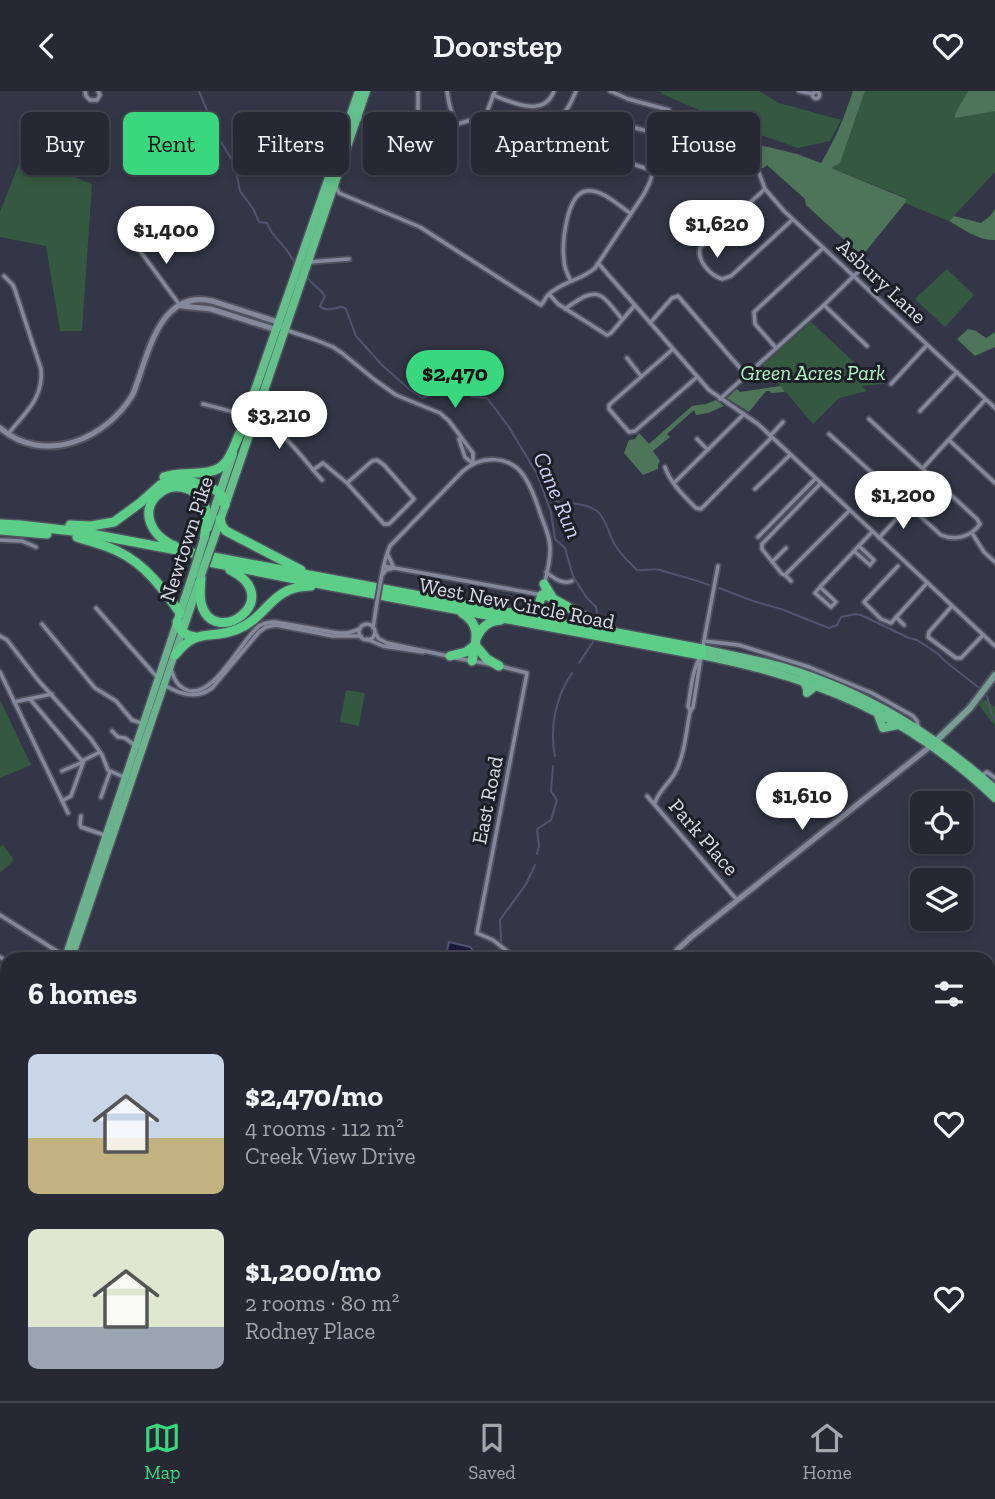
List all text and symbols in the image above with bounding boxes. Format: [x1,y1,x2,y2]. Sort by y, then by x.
icon: back [28,27,66,65]
text: Doorstep [433,27,562,65]
icon: heart [929,27,967,65]
chip: Buy [21,112,109,175]
chip: Rent [123,112,219,175]
chip: Filters [233,112,349,175]
chip: New [363,112,457,175]
chip: Apartment [471,112,633,175]
chip: House [647,112,760,175]
pin: $1,620 [660,201,774,260]
pin: $1,400 [109,207,223,266]
text: $1,620 [685,209,749,237]
text: $1,400 [133,215,199,243]
street label: Asbury Lane [832,233,932,329]
pin: $2,470 [398,351,512,410]
text: $2,470 [422,359,488,387]
park label: Green Acres Park [741,360,885,385]
pin: $3,210 [222,391,336,451]
text: $3,210 [247,400,311,428]
water label: Cane Run [527,448,589,542]
pin: $1,200 [846,471,960,531]
street label: Newtown Pike [154,473,218,605]
text: $1,200 [871,480,935,508]
street label: West New Circle Road [417,572,617,634]
street label: East Road [466,753,508,846]
pin: $1,610 [745,773,859,832]
text: $1,610 [772,781,832,809]
map controls [910,791,973,931]
button: locate [910,791,973,854]
street label: Park Place [664,793,744,881]
button: layers [910,868,973,931]
icon: filters [930,975,968,1013]
text: 6 homes [28,976,137,1012]
text: $2,470/mo [245,1078,383,1114]
icon: home [84,1082,168,1166]
icon: heart [930,1105,968,1143]
text: 4 rooms · 112 m² [245,1114,404,1142]
text: Creek View Drive [245,1142,415,1170]
text: $1,200/mo [245,1253,381,1289]
icon: home [84,1257,168,1341]
icon: heart [930,1280,968,1318]
text: 2 rooms · 80 m² [245,1289,399,1317]
text: Rodney Place [245,1317,375,1345]
tab: Map [143,1419,181,1484]
tab: Saved [468,1419,516,1484]
tab: Home [803,1419,852,1484]

